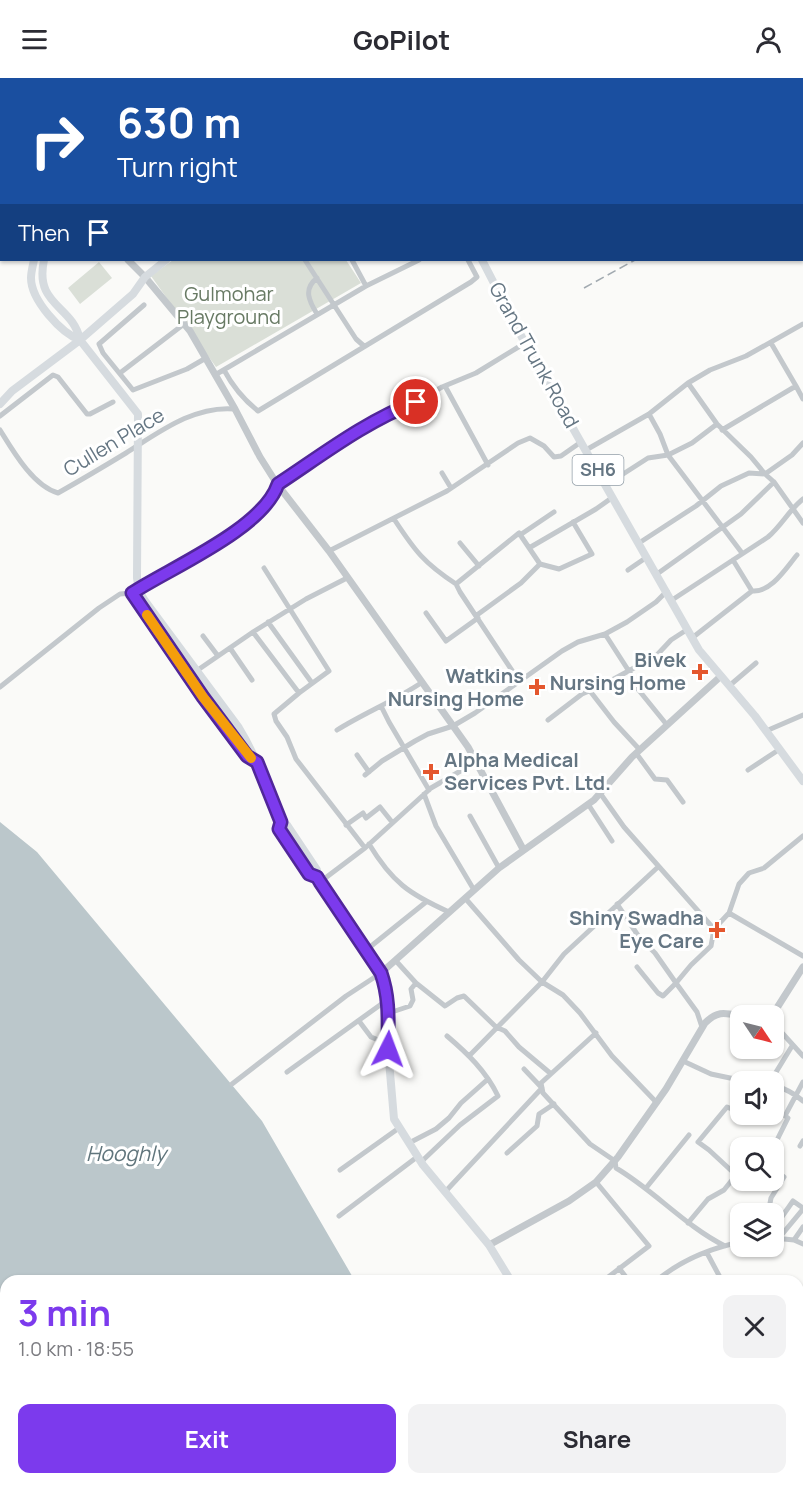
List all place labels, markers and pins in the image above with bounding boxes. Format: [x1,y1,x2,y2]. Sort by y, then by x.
pin [390,376,441,427]
place label: Bivek Nursing Home [550,646,687,696]
place label: Watkins Nursing Home [388,662,524,712]
marker: Bivek Nursing Home [691,663,709,681]
marker: Watkins Nursing Home [528,678,546,696]
place label: Alpha Medical Services Pvt. Ltd. [444,746,611,796]
marker: Alpha Medical Services Pvt. Ltd. [422,763,440,781]
place label: Shiny Swadha Eye Care [569,904,704,954]
marker: Shiny Swadha Eye Care [708,921,726,939]

